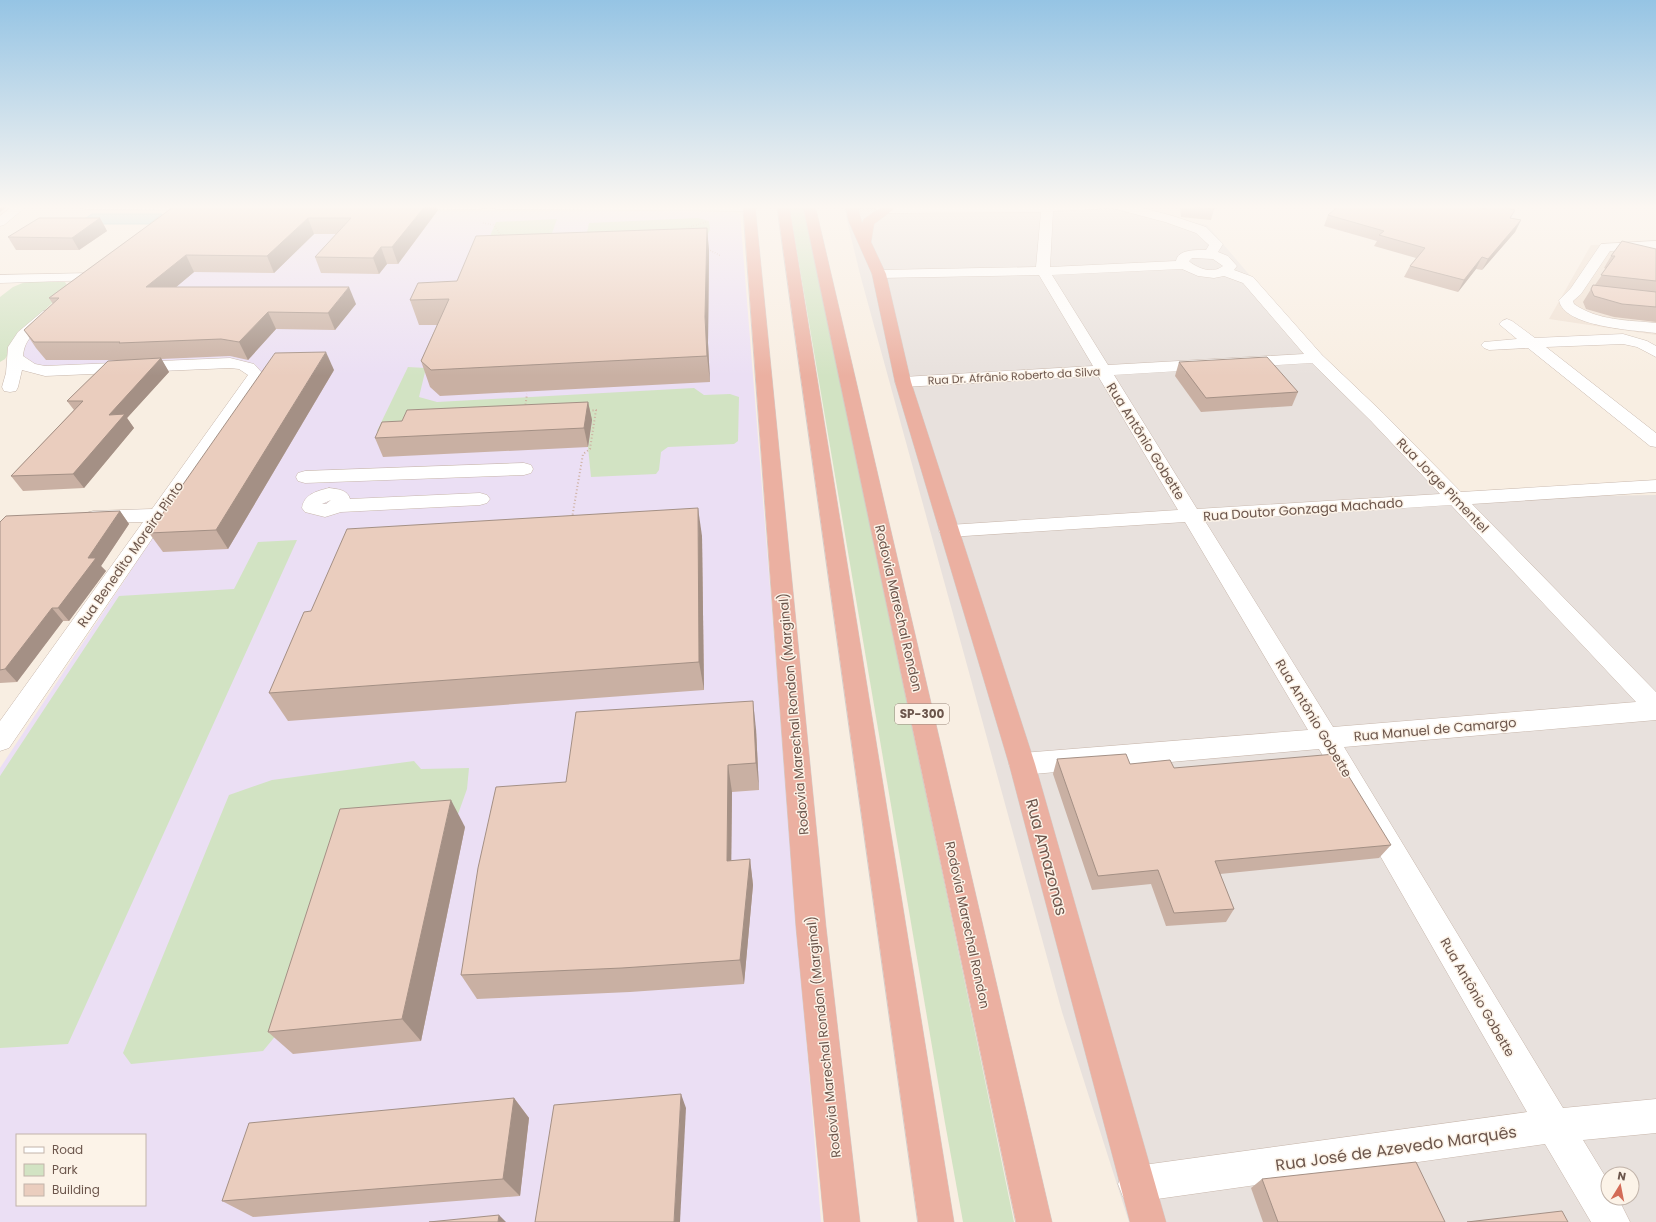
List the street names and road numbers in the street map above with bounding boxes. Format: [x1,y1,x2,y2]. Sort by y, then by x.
street label: Rua Dr. Afrânio Roberto da Silva [927,363,1101,389]
street label: Rua Antônio Gobette [1102,379,1189,503]
street label: Rua Jorge Pimentel [1392,434,1493,537]
street label: Rua Benedito Moreira Pinto [73,477,188,631]
street label: Rua Doutor Gonzaga Machado [1202,493,1404,526]
street label: Rodovia Marechal Rondon [870,523,927,693]
street label: Rodovia Marechal Rondon (Marginal) [773,592,814,836]
street label: Rua Antônio Gobette [1271,656,1356,781]
road number: SP-300 [895,704,949,724]
street label: Rua Manuel de Camargo [1353,713,1517,746]
street label: Rua Amazonas [1020,796,1073,918]
street label: Rodovia Marechal Rondon [940,840,995,1011]
street label: Rodovia Marechal Rondon (Marginal) [801,915,846,1159]
street label: Rua Antônio Gobette [1436,934,1519,1060]
street label: Rua José de Azevedo Marquês [1274,1120,1518,1177]

